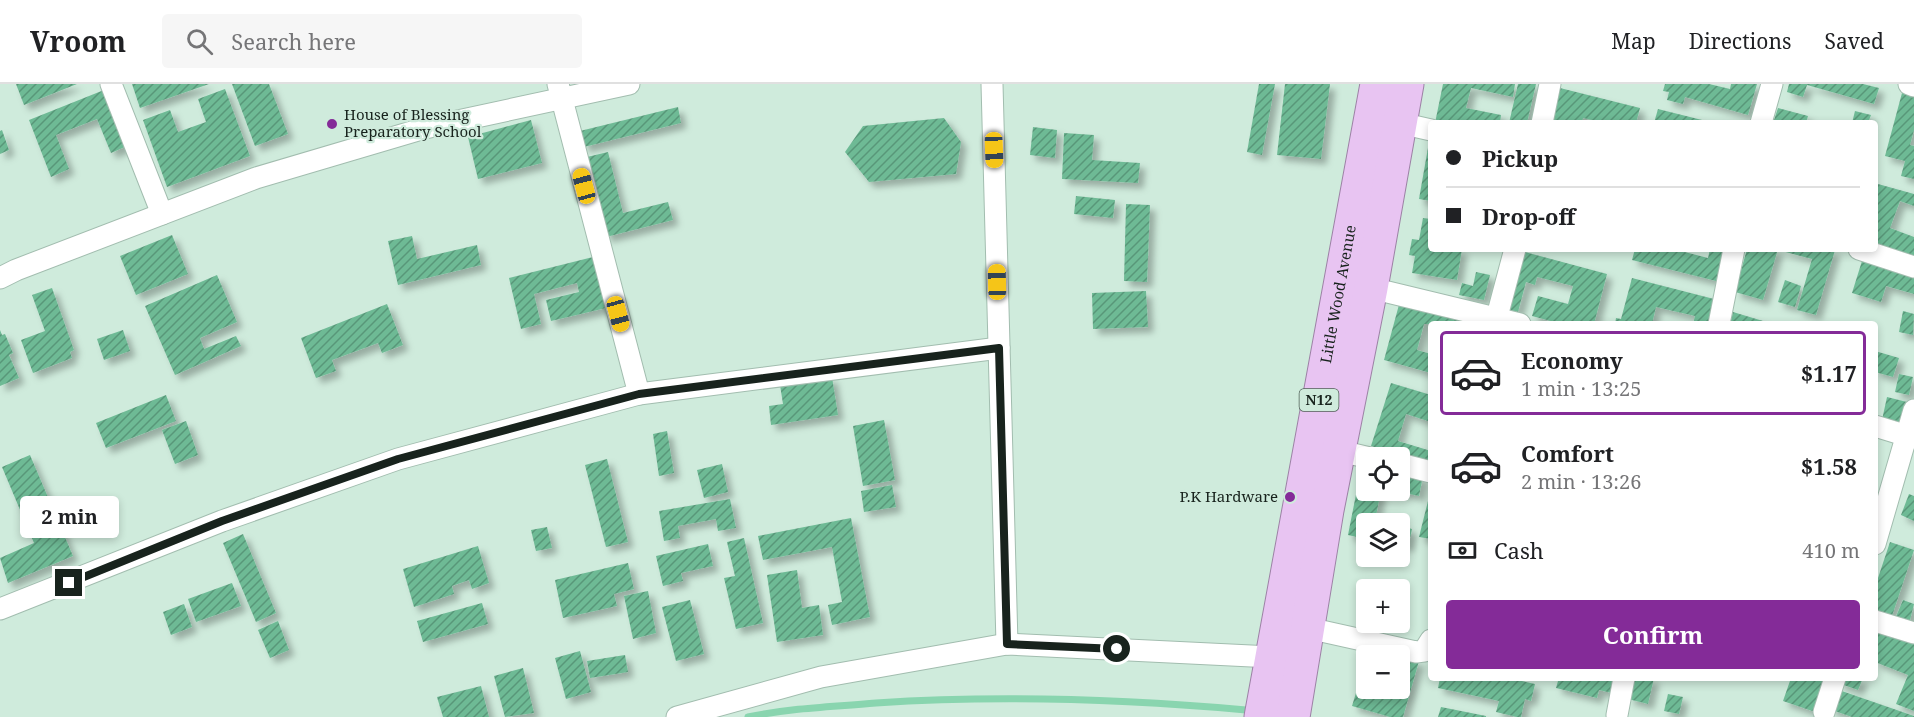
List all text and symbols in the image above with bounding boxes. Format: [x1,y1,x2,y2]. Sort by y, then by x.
search box [162,14,582,68]
text: Vroom [30,22,126,60]
icon: search [183,25,216,58]
text: Search here [231,26,356,56]
text: Map [1611,27,1656,55]
text: Directions [1689,27,1791,55]
text: Saved [1824,27,1884,55]
place label: House of Blessing Preparatory School [344,104,482,141]
marker: House of Blessing Preparatory School [325,117,339,131]
car [984,132,1004,168]
text: Pickup [1482,143,1558,173]
car [571,166,597,206]
text: Drop-off [1482,201,1575,231]
street label: Little Wood Avenue [1315,223,1360,365]
car [988,264,1006,300]
car [605,294,631,334]
text: Economy [1521,345,1623,375]
icon: car [1449,346,1503,400]
text: $1.17 [1801,358,1857,388]
text: 1 min · 13:25 [1521,375,1641,402]
road number: N12 [1300,389,1338,411]
text: Comfort [1521,438,1614,468]
icon: car [1449,439,1503,493]
map controls [1356,447,1410,699]
button: locate [1356,447,1410,501]
text: $1.58 [1801,451,1857,481]
text: 2 min · 13:26 [1521,468,1641,495]
place label: P.K Hardware [1180,486,1278,506]
marker: P.K Hardware [1283,490,1297,504]
callout: 2 min [20,496,118,538]
text: 2 min [41,503,98,530]
button: layers [1356,513,1410,567]
icon: cash [1446,534,1479,567]
text: Cash [1494,535,1544,565]
text: 410 m [1802,537,1860,564]
route end [55,569,82,596]
button: + [1356,579,1410,633]
button: Confirm [1446,600,1860,669]
route start [1103,635,1130,662]
button: − [1356,645,1410,699]

